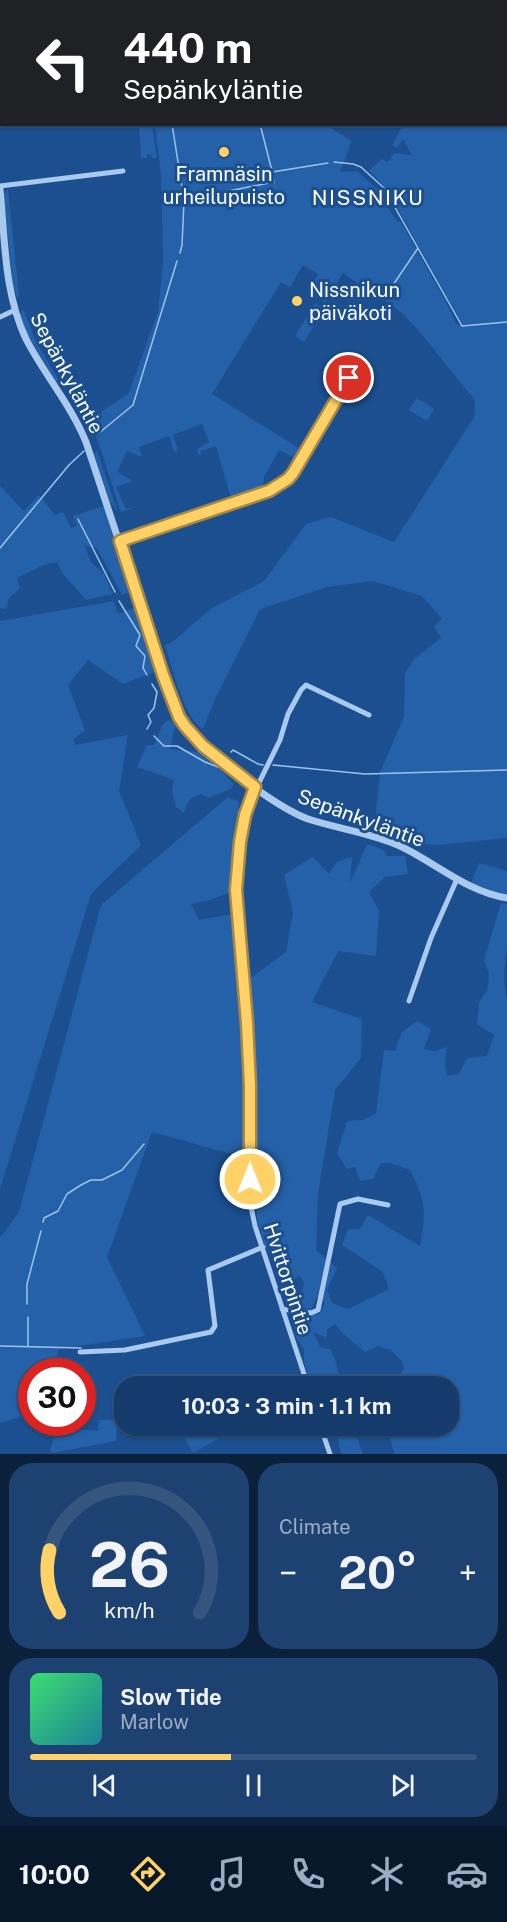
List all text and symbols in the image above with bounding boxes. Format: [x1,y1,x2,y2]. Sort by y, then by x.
text: 440 m [123,23,252,72]
icon: left [24,24,102,102]
text: Sepänkyläntie [123,73,303,105]
marker: Framnäsin urheilupuisto [217,145,231,159]
place label: Framnäsin urheilupuisto [163,162,285,209]
district label: NISSNIKU [312,185,424,210]
place label: Nissnikun päiväkoti [309,278,400,325]
marker: Nissnikun päiväkoti [290,294,304,308]
street label: Sepänkyläntie [25,308,109,438]
pin [323,352,374,403]
icon: arrive [332,361,365,394]
street label: Sepänkyläntie [294,784,428,852]
position arrow [218,1147,282,1211]
street label: Hvittorpintie [259,1220,317,1338]
speed limit sign: 30 [18,1358,96,1436]
text: 10:03 · 3 min · 1.1 km [182,1393,391,1419]
text: Climate [279,1515,351,1539]
text: 26 [89,1528,169,1601]
text: 20° [339,1546,417,1599]
text: − [279,1554,297,1592]
text: + [459,1554,477,1592]
text: km/h [104,1598,154,1623]
text: Slow Tide [120,1684,222,1710]
text: Marlow [120,1710,189,1734]
icon: previous [88,1769,121,1802]
icon: pause [237,1769,270,1802]
icon: next [386,1769,419,1802]
icon: directions [127,1853,169,1895]
icon: music [207,1853,249,1895]
icon: phone [287,1853,329,1895]
icon: climate [366,1853,408,1895]
icon: car [446,1853,488,1895]
text: 10:00 [19,1858,90,1890]

